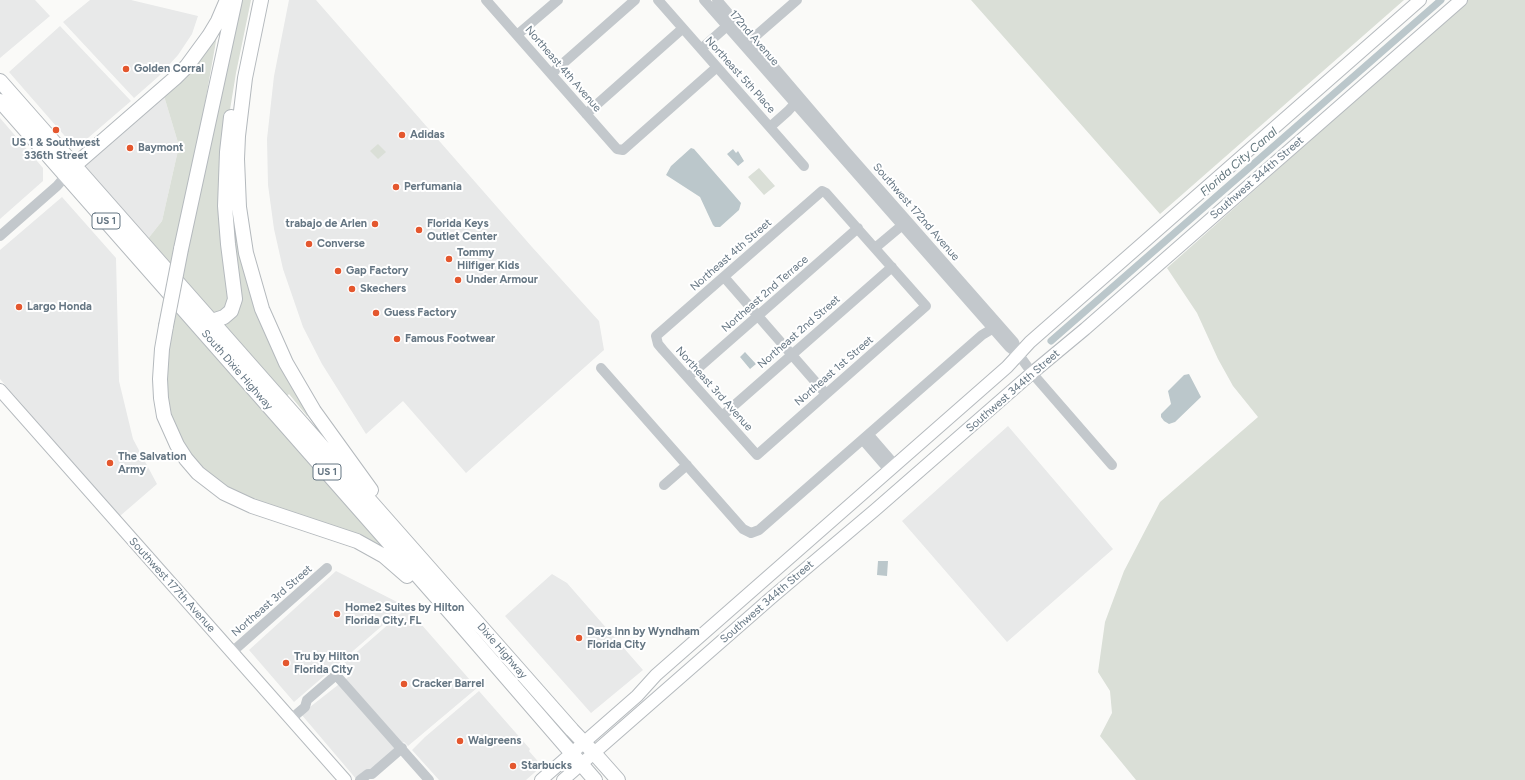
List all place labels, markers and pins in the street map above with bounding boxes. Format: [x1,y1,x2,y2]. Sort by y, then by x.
place label: Golden Corral [134,62,204,76]
marker: Golden Corral [121,64,131,74]
marker: US 1 & Southwest 336th Street [51,125,61,135]
place label: Adidas [410,128,445,142]
marker: Adidas [397,130,407,140]
place label: US 1 & Southwest 336th Street [12,136,100,162]
place label: Baymont [138,141,183,155]
marker: Baymont [125,143,135,153]
place label: Perfumania [404,180,462,194]
marker: Perfumania [391,182,401,192]
place label: trabajo de Arlen [286,217,367,231]
place label: Florida Keys Outlet Center [427,217,497,243]
marker: trabajo de Arlen [370,219,380,229]
marker: Florida Keys Outlet Center [414,225,424,235]
place label: Converse [317,237,365,251]
marker: Converse [304,239,314,249]
place label: Tommy Hilfiger Kids [457,246,519,272]
marker: Tommy Hilfiger Kids [444,254,454,264]
place label: Gap Factory [346,264,408,278]
marker: Gap Factory [333,266,343,276]
place label: Under Armour [466,273,538,287]
marker: Under Armour [453,275,463,285]
place label: Skechers [360,282,406,296]
marker: Skechers [347,284,357,294]
place label: Largo Honda [27,300,92,314]
marker: Largo Honda [14,302,24,312]
place label: Guess Factory [384,306,456,320]
marker: Guess Factory [371,308,381,318]
place label: Famous Footwear [405,332,495,346]
marker: Famous Footwear [392,334,402,344]
place label: The Salvation Army [118,450,186,476]
marker: The Salvation Army [105,458,115,468]
place label: Home2 Suites by Hilton Florida City, FL [345,601,464,627]
marker: Home2 Suites by Hilton Florida City, FL [332,609,342,619]
place label: Days Inn by Wyndham Florida City [587,625,700,651]
marker: Days Inn by Wyndham Florida City [574,633,584,643]
place label: Tru by Hilton Florida City [294,650,359,676]
marker: Tru by Hilton Florida City [281,658,291,668]
place label: Cracker Barrel [412,677,484,691]
marker: Cracker Barrel [399,679,409,689]
place label: Walgreens [468,734,521,748]
marker: Walgreens [455,736,465,746]
place label: Starbucks [521,759,572,773]
marker: Starbucks [508,761,518,771]

